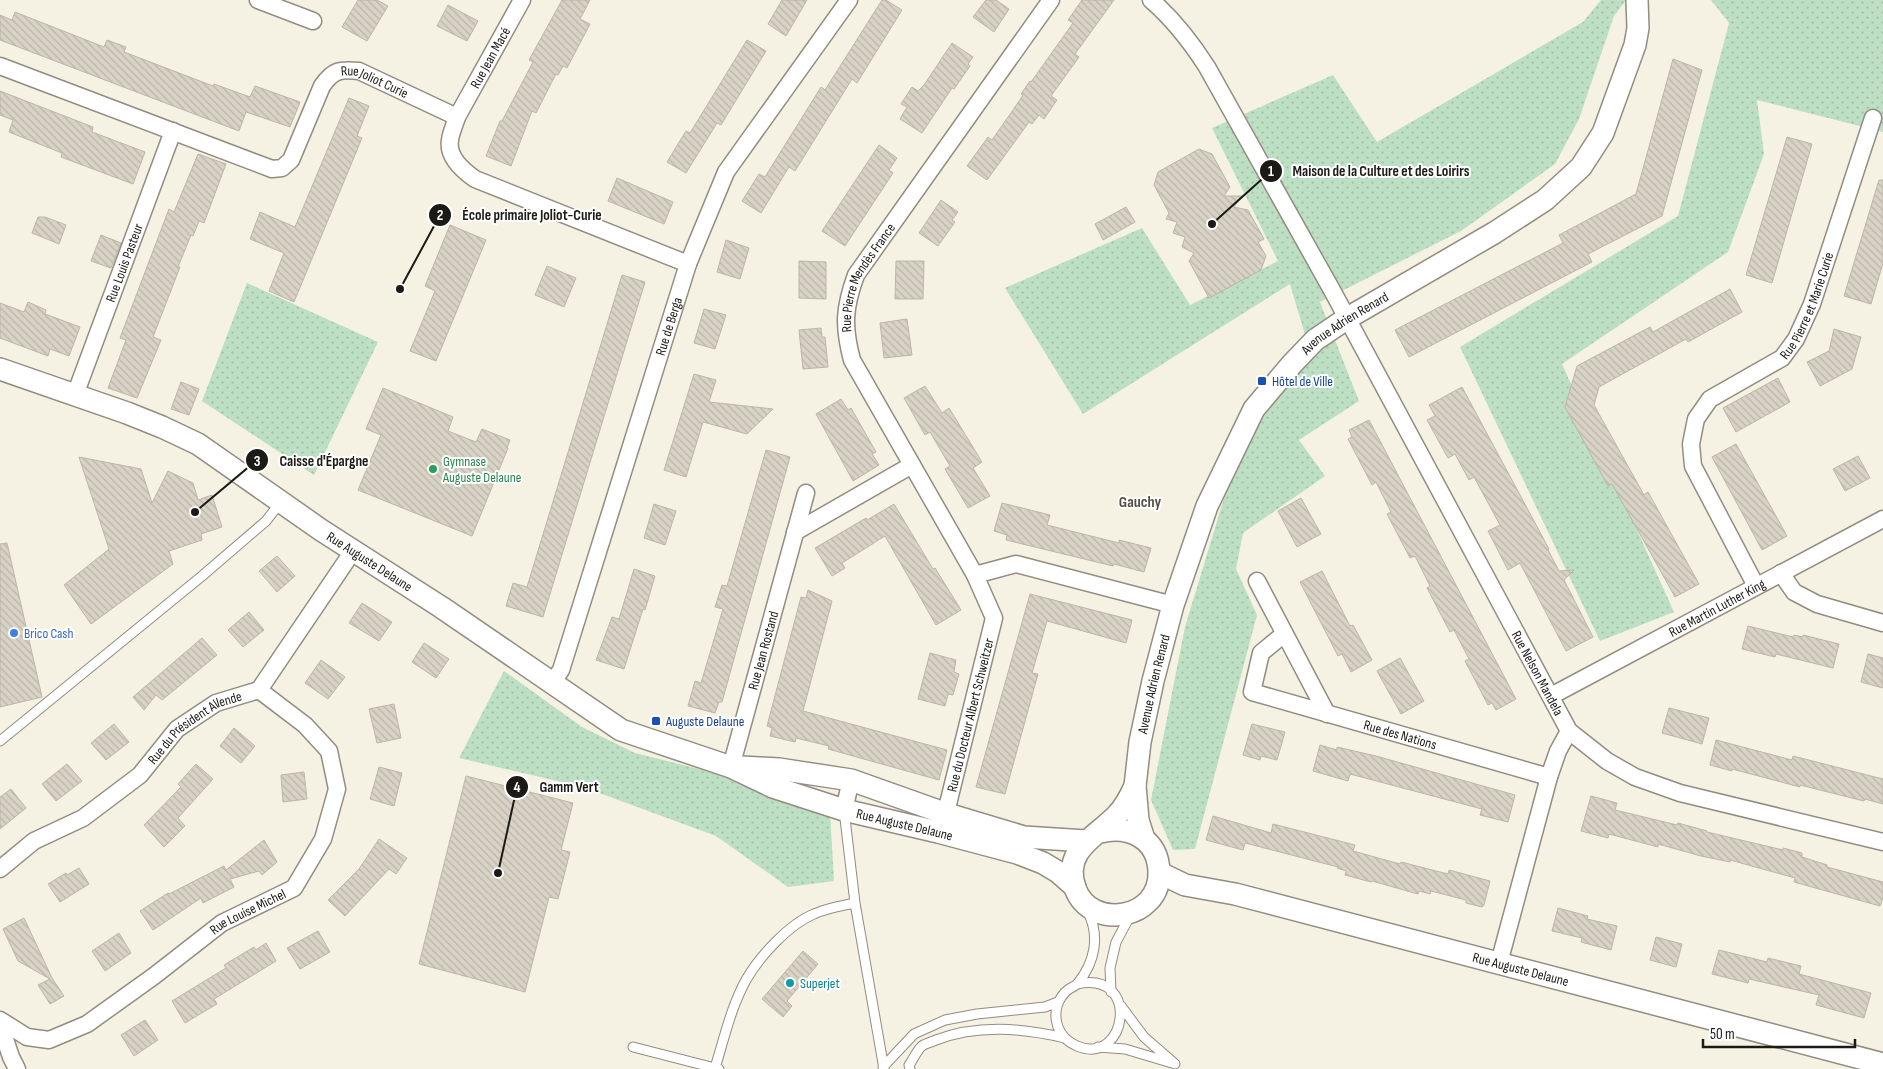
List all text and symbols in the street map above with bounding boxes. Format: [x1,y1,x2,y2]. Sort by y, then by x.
street label: Rue Jean Macé [466,24,514,91]
street label: Rue Joliot Curie [340,62,411,101]
callout: Maison de la Culture et des Loirirs [1258,156,1480,186]
text: 1 [1268,162,1274,181]
text: Maison de la Culture et des Loirirs [1293,162,1470,181]
callout: École primaire Joliot-Curie [427,200,612,230]
text: 2 [437,206,443,225]
text: École primaire Joliot-Curie [462,206,602,225]
street label: Rue Pierre Mendès France [837,220,899,333]
street label: Rue Louis Pasteur [102,221,146,305]
street label: Rue Pierre et Marie Curie [1776,250,1837,362]
street label: Avenue Adrien Renard [1297,288,1391,359]
street label: Rue de Berga [651,295,686,358]
place label: Hôtel de Ville [1272,373,1333,390]
marker: Hôtel de Ville [1256,375,1268,387]
callout: Caisse d'Épargne [244,445,378,475]
text: 3 [254,452,261,471]
text: Caisse d'Épargne [280,452,368,471]
place label: Gymnase Auguste Delaune [442,453,521,486]
marker: Gymnase Auguste Delaune [427,463,439,475]
district label: Gauchy [1119,493,1162,512]
street label: Rue Auguste Delaune [324,528,416,595]
street label: Rue Martin Luther King [1666,575,1768,640]
street label: Rue Jean Rostand [744,609,782,692]
place label: Brico Cash [24,625,73,642]
marker: Brico Cash [8,627,20,639]
street label: Rue Nelson Mandela [1508,628,1568,718]
street label: Avenue Adrien Renard [1133,632,1174,736]
street label: Rue du Docteur Albert Schweitzer [943,636,997,794]
street label: Rue du Président Allende [144,687,244,767]
place label: Auguste Delaune [665,713,744,730]
marker: Auguste Delaune [650,715,662,727]
street label: Rue des Nations [1362,716,1439,753]
callout: Gamm Vert [505,772,609,802]
text: 4 [514,778,521,797]
text: Gamm Vert [539,778,599,797]
street label: Rue Auguste Delaune [855,805,955,844]
street label: Rue Louise Michel [206,885,288,938]
street label: Rue Auguste Delaune [1471,948,1571,990]
place label: Superjet [800,975,840,992]
marker: Superjet [784,977,796,989]
scale bar [1703,1016,1856,1048]
text: 50 m [1710,1025,1735,1044]

